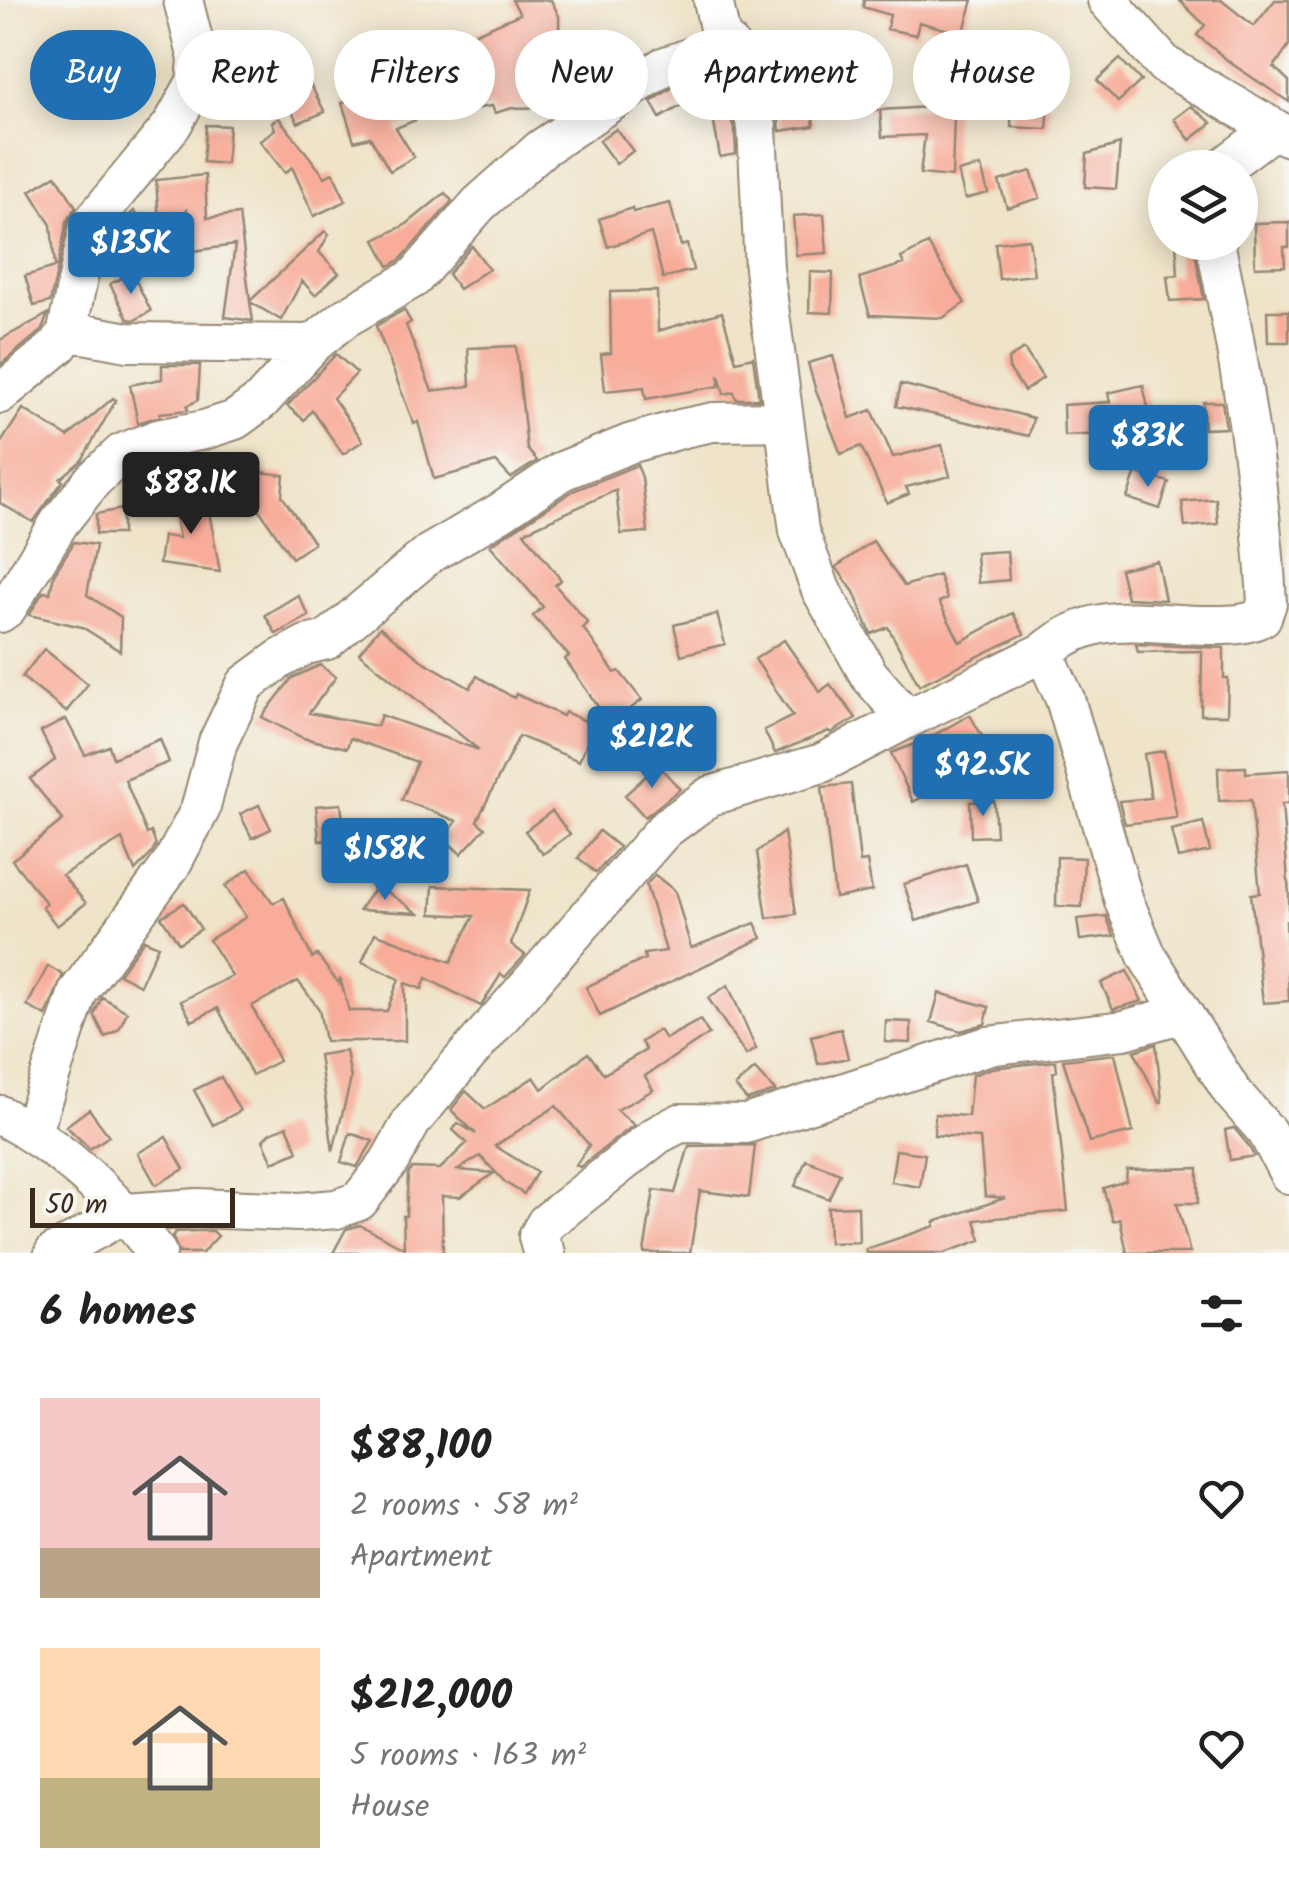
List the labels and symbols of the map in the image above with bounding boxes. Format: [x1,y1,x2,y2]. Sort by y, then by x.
pin: $135K [61,212,201,297]
pin: $83K [1089,405,1207,490]
pin: $88.1K [110,452,272,537]
pin: $212K [582,706,722,791]
pin: $92.5K [902,734,1064,819]
pin: $158K [315,818,455,903]
scale bar [30,1183,235,1228]

